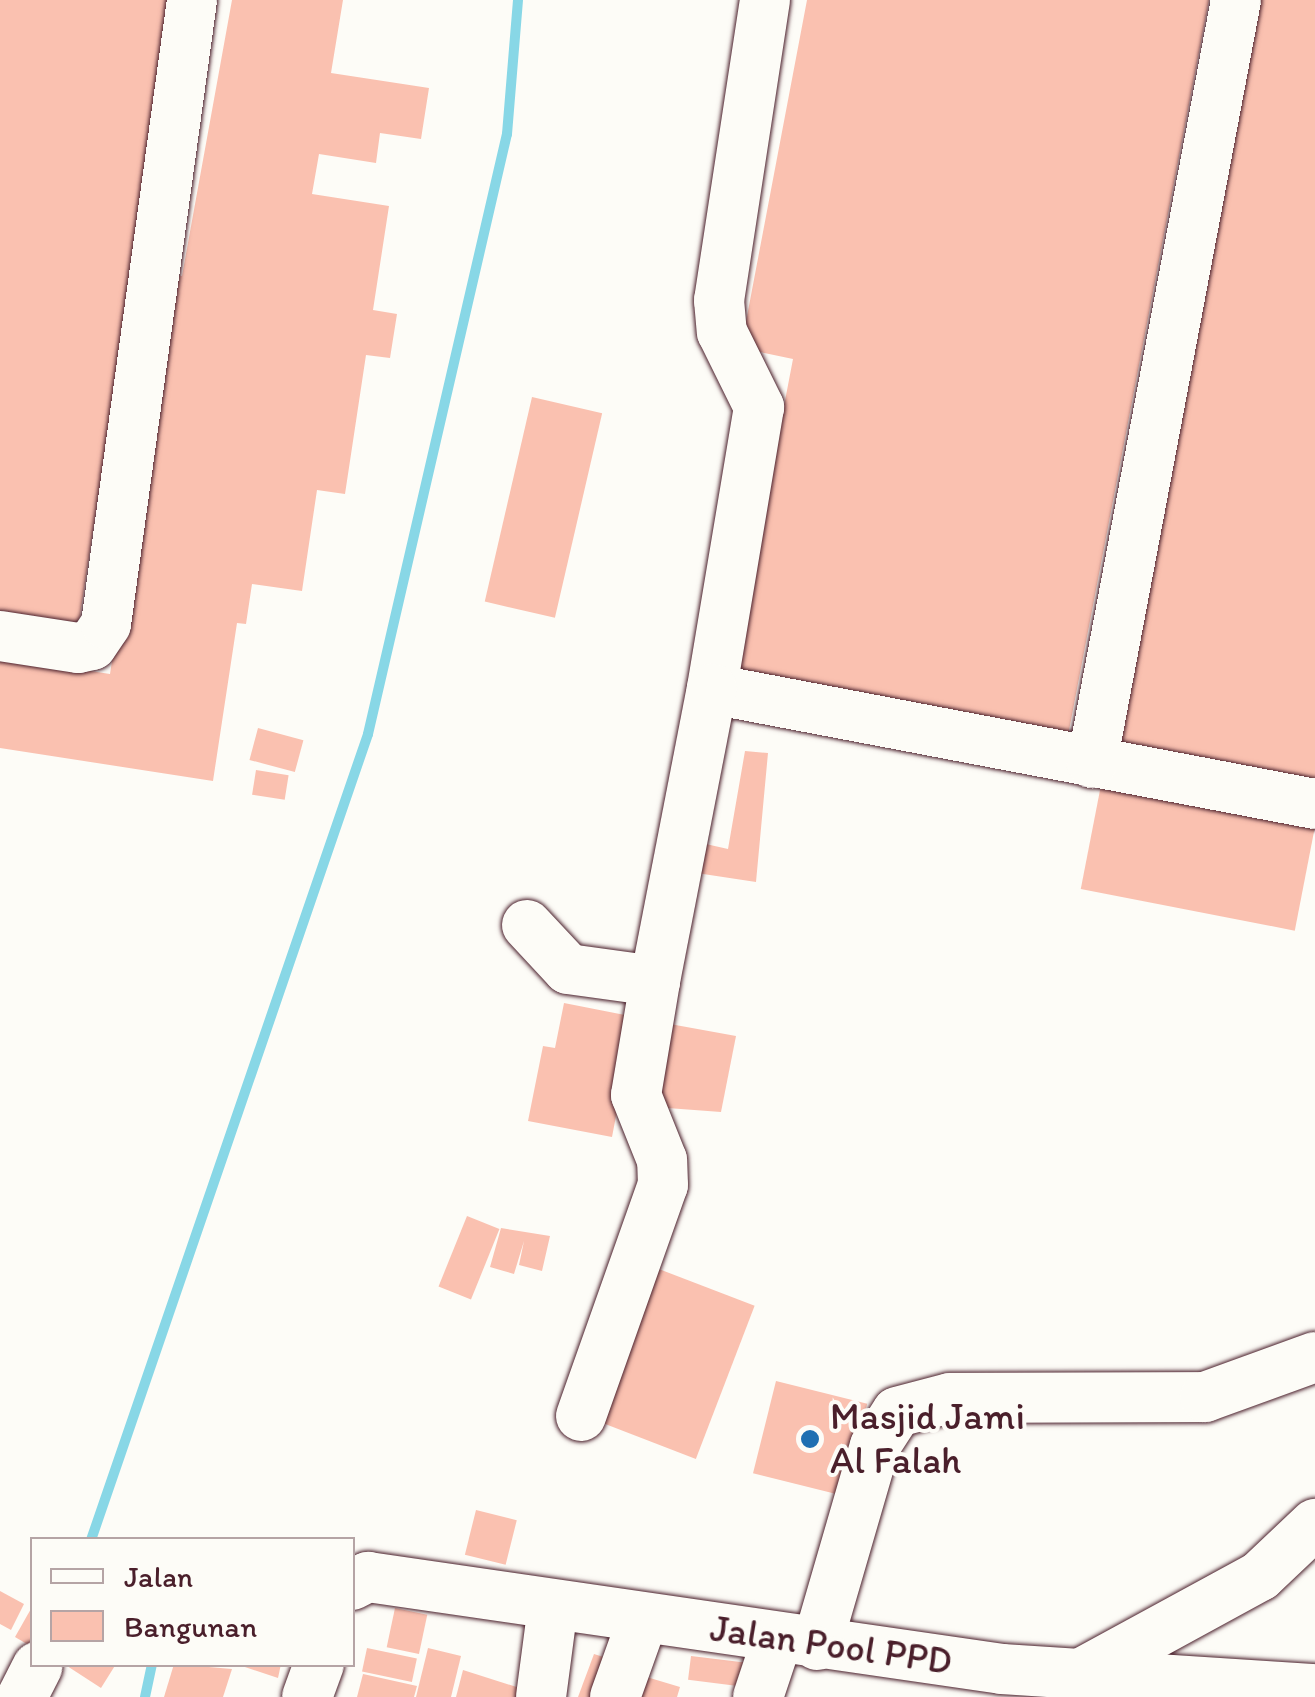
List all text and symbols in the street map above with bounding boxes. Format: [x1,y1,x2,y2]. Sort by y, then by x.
place label: Masjid Jami Al Falah [830,1394,1024,1484]
marker: Masjid Jami Al Falah [799,1428,821,1450]
legend [30,1537,355,1667]
text: Jalan [124,1558,193,1595]
street label: Jalan Pool PPD [708,1606,954,1684]
text: Bangunan [124,1608,257,1645]

